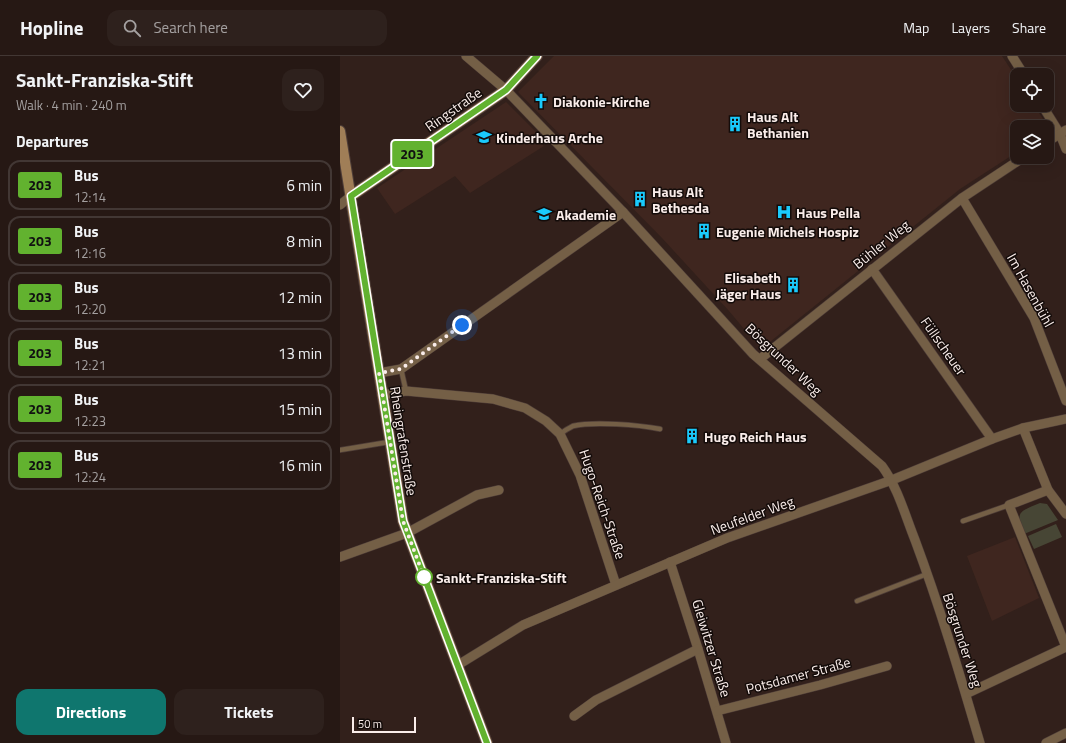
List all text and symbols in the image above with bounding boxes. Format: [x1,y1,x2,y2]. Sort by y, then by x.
search box [107,10,387,46]
text: Hopline [20,13,83,42]
text: Search here [153,16,228,39]
icon: search [121,17,143,39]
text: Map [903,17,929,38]
text: Layers [951,17,990,38]
text: Share [1012,17,1046,38]
text: Sankt-Franziska-Stift [16,65,193,94]
map controls [1010,68,1054,164]
button: locate [1010,68,1054,112]
button: heart [282,69,324,111]
street label: Ringstraße [420,82,486,136]
place label: Diakonie-Kirche [553,91,650,112]
church icon: Diakonie-Kirche [532,92,550,110]
text: Walk · 4 min · 240 m [16,95,127,115]
place label: Haus Alt Bethanien [747,106,809,143]
building icon: Haus Alt Bethanien [726,115,744,133]
button: layers [1010,120,1054,164]
place label: Kinderhaus Arche [496,127,603,148]
school or university icon: Kinderhaus Arche [475,128,493,146]
text: Departures [16,130,89,153]
line badge: 203 [389,141,435,167]
text: 203 [400,143,424,164]
text: Bus [74,164,99,187]
text: 203 [28,174,52,195]
text: 6 min [286,174,322,197]
place label: Haus Alt Bethesda [652,181,709,218]
text: 12:14 [74,187,106,207]
building icon: Haus Alt Bethesda [631,190,649,208]
place label: Haus Pella [796,202,860,223]
hospital icon: Haus Pella [775,203,793,221]
place label: Akademie [556,204,616,225]
school or university icon: Akademie [535,205,553,223]
street label: Bühler Weg [848,214,914,274]
text: Bus [74,220,99,243]
place label: Eugenie Michels Hospiz [716,221,859,242]
building icon: Eugenie Michels Hospiz [695,222,713,240]
text: 203 [28,230,52,251]
text: 8 min [286,230,322,253]
text: 12:16 [74,243,106,263]
street label: Im Hasenbühl [1002,249,1060,331]
place label: Elisabeth Jäger Haus [716,267,781,304]
text: Bus [74,276,99,299]
building icon: Elisabeth Jäger Haus [784,276,802,294]
text: 203 [28,286,52,307]
text: 12 min [278,286,322,309]
text: 12:20 [74,299,106,319]
street label: Füllscheuer [916,312,972,380]
your location [452,315,472,335]
street label: Bösgrunder Weg [741,318,827,400]
text: Bus [74,332,99,355]
text: 203 [28,342,52,363]
text: 13 min [278,342,322,365]
text: 12:21 [74,355,106,375]
street label: Rheingrafenstraße [385,385,423,497]
text: Bus [74,388,99,411]
text: 203 [28,398,52,419]
text: 15 min [278,398,322,421]
text: 12:23 [74,411,106,431]
place label: Hugo Reich Haus [704,426,807,447]
building icon: Hugo Reich Haus [683,427,701,445]
text: Bus [74,444,99,467]
street label: Hugo-Reich-Straße [574,446,632,562]
text: 203 [28,454,52,475]
text: 16 min [278,454,322,477]
text: 12:24 [74,467,106,487]
street label: Neufelder Weg [707,490,797,540]
place label: Sankt-Franziska-Stift [436,567,567,588]
marker: Sankt-Franziska-Stift [415,568,433,586]
street label: Bösgrunder Weg [938,590,988,690]
street label: Gleiwitzer Straße [687,596,737,700]
street label: Potsdamer Straße [743,651,853,699]
button: Directions [16,689,166,735]
button: Tickets [174,689,324,735]
scale bar [352,715,416,734]
text: 50 m [358,716,382,732]

